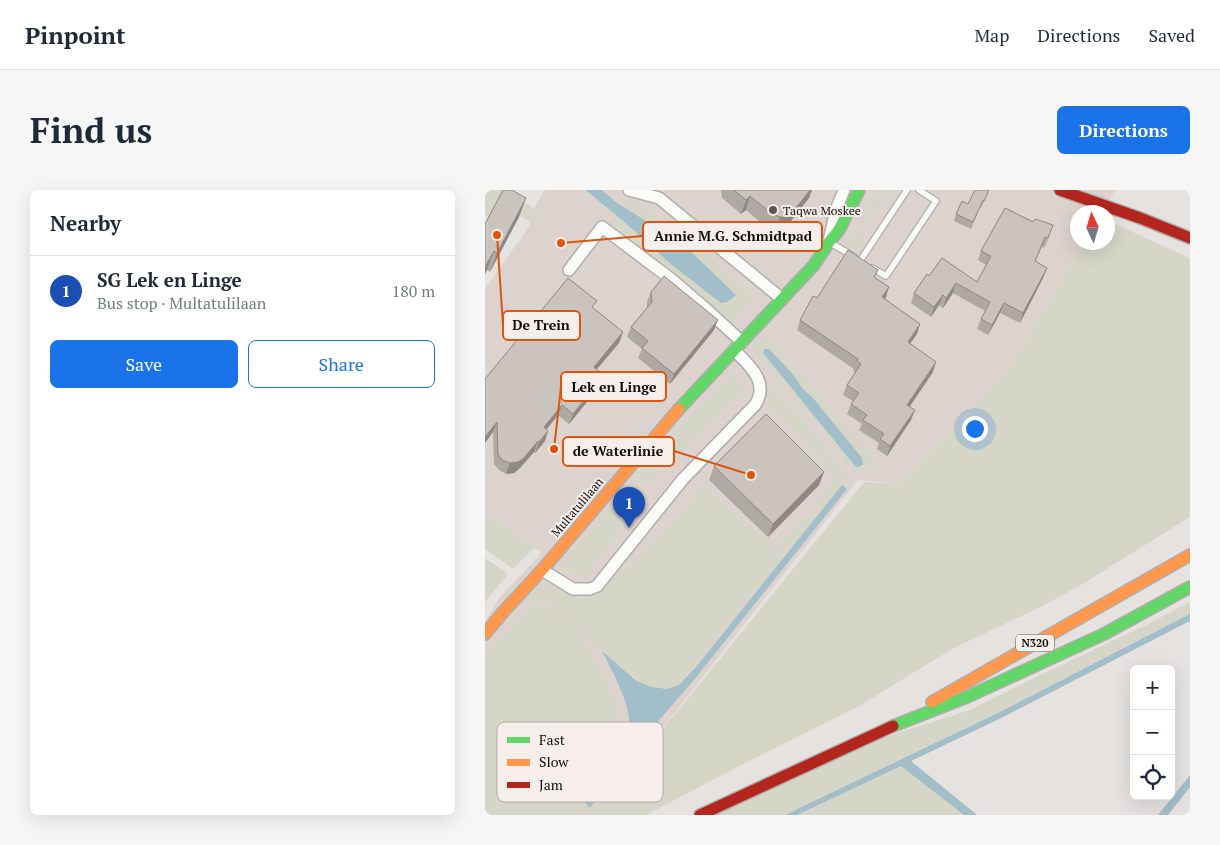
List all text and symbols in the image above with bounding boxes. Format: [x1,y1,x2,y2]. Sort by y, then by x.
text: Pinpoint [25,19,126,51]
text: Map [974,23,1009,47]
text: Directions [1037,23,1120,47]
text: Saved [1148,23,1195,47]
button: Directions [1057,106,1190,154]
text: Find us [30,107,152,153]
place label: Taqwa Moskee [783,203,861,218]
marker: Taqwa Moskee [767,204,779,216]
north arrow [1070,205,1115,250]
text: Nearby [50,209,121,237]
callout: Annie M.G. Schmidtpad [643,222,822,251]
text: Annie M.G. Schmidtpad [654,226,813,245]
text: SG Lek en Linge [97,267,242,292]
text: 1 [61,280,71,302]
text: 180 m [392,280,435,302]
text: Bus stop · Multatulilaan [97,292,266,314]
callout: De Trein [503,311,580,340]
text: De Trein [512,315,570,334]
button: Save [50,340,238,388]
button: Share [248,340,435,388]
callout: Lek en Linge [561,372,666,401]
text: Lek en Linge [571,377,657,396]
your location [962,416,988,442]
callout: de Waterlinie [563,437,674,466]
text: de Waterlinie [573,441,664,460]
street label: Multatulilaan [548,474,606,540]
pin: 1 [613,487,645,528]
road number: N320 [1016,634,1054,652]
map controls [1130,665,1175,800]
button: + [1130,665,1175,710]
button: − [1130,710,1175,755]
legend [497,722,663,802]
text: Fast [539,730,566,749]
text: Slow [539,752,569,771]
button: locate [1130,755,1175,800]
text: Jam [539,775,563,794]

